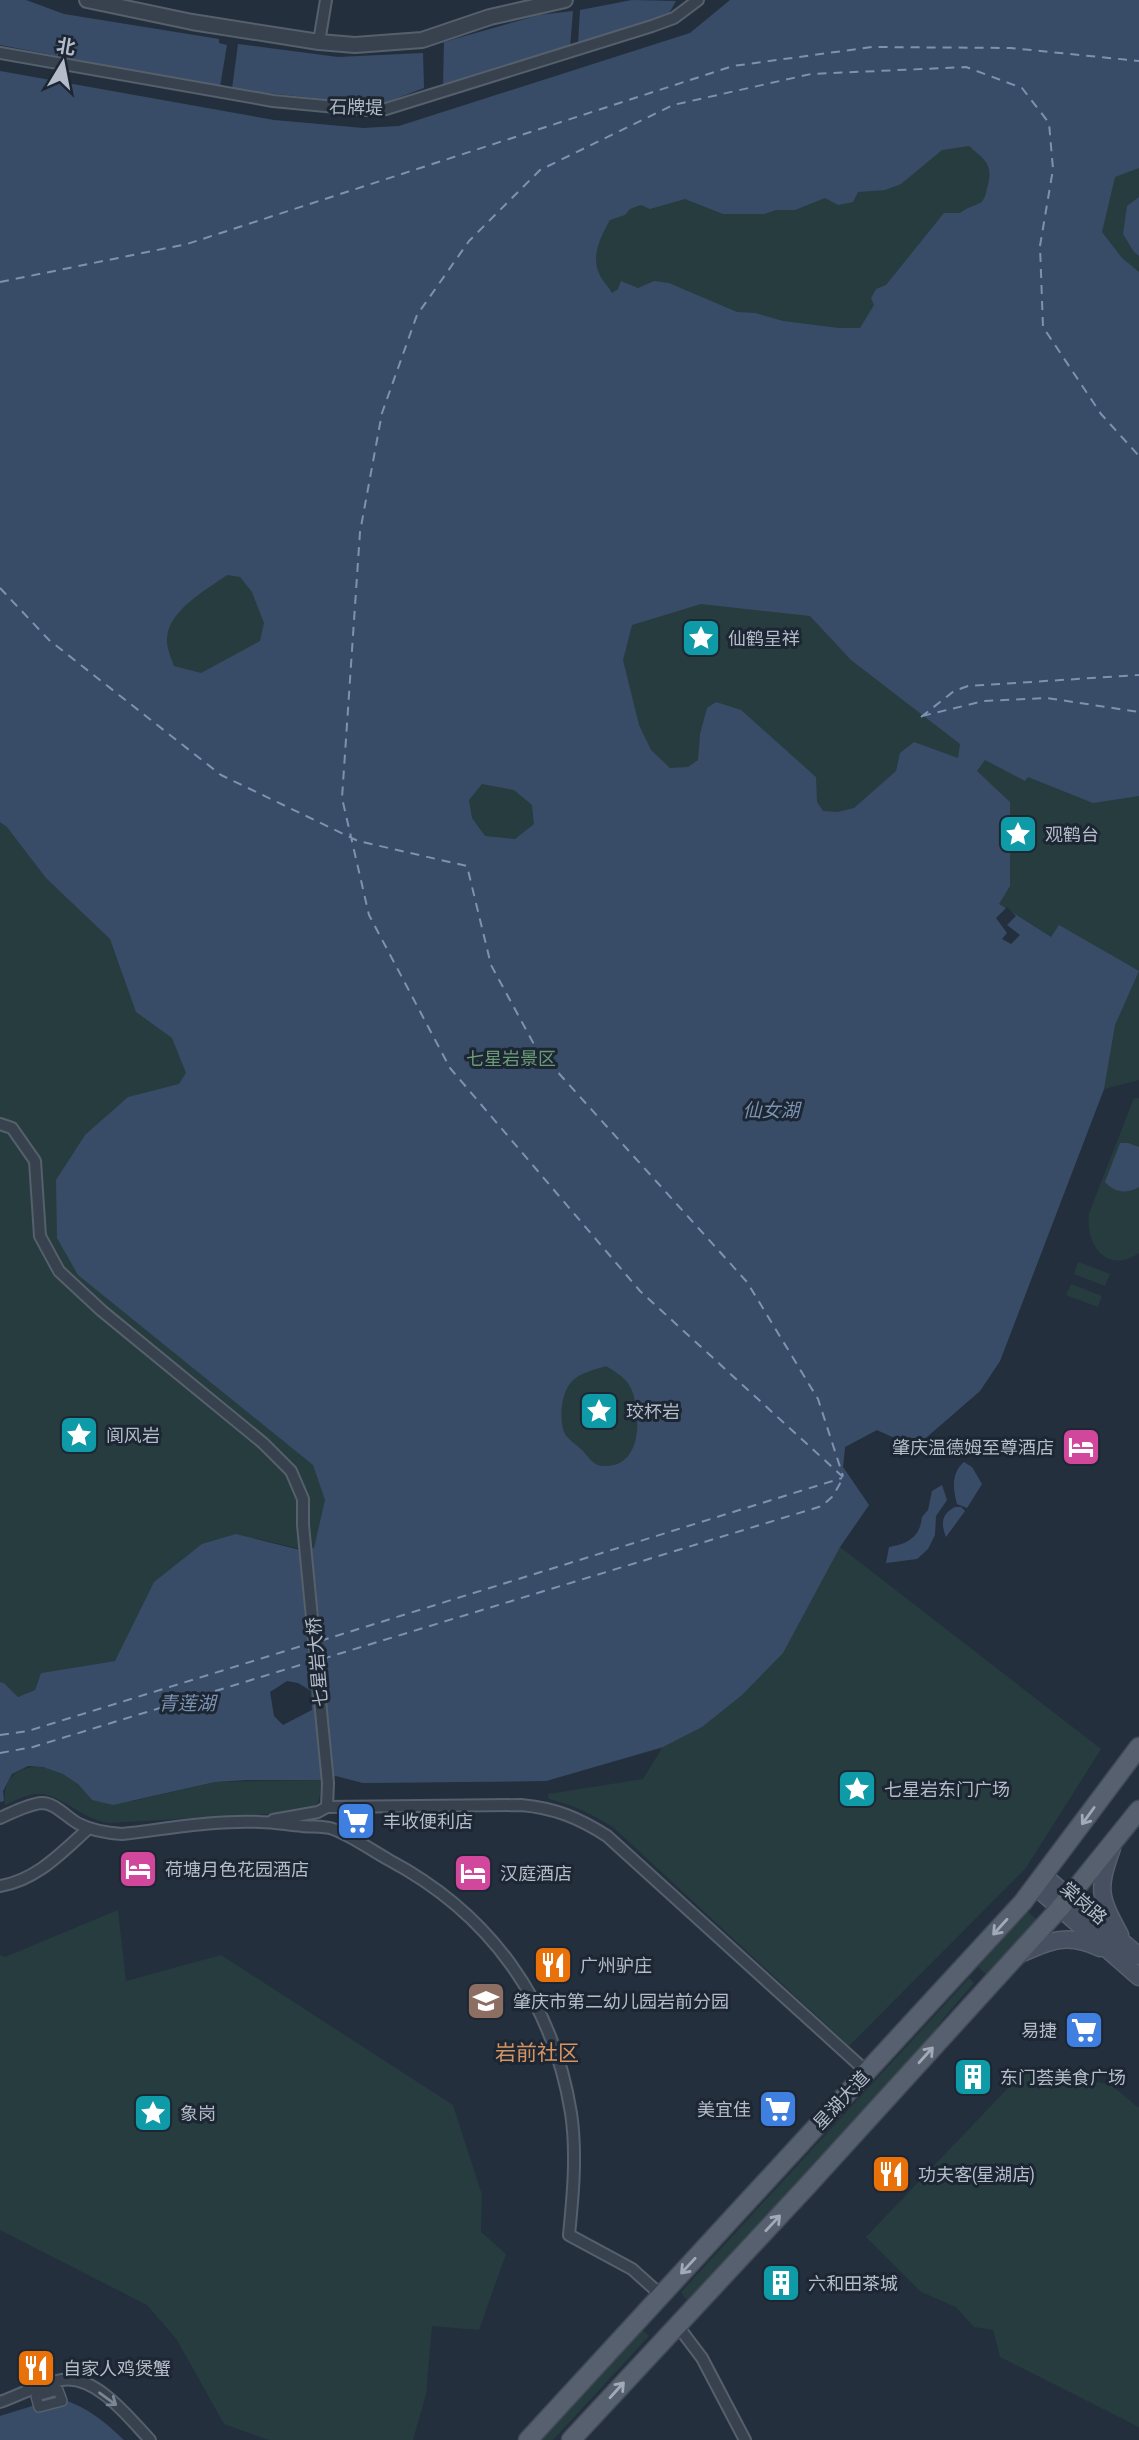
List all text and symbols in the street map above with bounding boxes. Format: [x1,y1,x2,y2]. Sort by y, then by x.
north arrow [28,28,98,98]
text: 北 [55,34,77,59]
street label: 石牌堤 [329,96,383,118]
place icon: 仙鹤呈祥 [680,617,722,659]
place label: 仙鹤呈祥 [728,628,800,649]
place icon: 观鹤台 [997,813,1039,855]
place label: 观鹤台 [1045,824,1099,845]
park label: 七星岩景区 [466,1048,556,1069]
water label: 仙女湖 [742,1099,802,1121]
place icon: 珓杯岩 [578,1390,620,1432]
place label: 珓杯岩 [626,1401,680,1422]
place icon: 阆风岩 [58,1414,100,1456]
place label: 阆风岩 [106,1425,160,1446]
hotel icon: 肇庆温德姆至尊酒店 [1060,1426,1102,1468]
place label: 肇庆温德姆至尊酒店 [892,1437,1054,1458]
street label: 七星岩大桥 [303,1616,331,1708]
water label: 青莲湖 [158,1692,218,1714]
place icon: 七星岩东门广场 [836,1768,878,1810]
place label: 七星岩东门广场 [884,1779,1010,1800]
supermarket icon: 丰收便利店 [335,1800,377,1842]
one-way arrow [1081,1806,1096,1825]
place label: 丰收便利店 [383,1811,473,1832]
hotel icon: 荷塘月色花园酒店 [117,1848,159,1890]
hotel icon: 汉庭酒店 [452,1852,494,1894]
place label: 荷塘月色花园酒店 [165,1859,309,1880]
place label: 汉庭酒店 [500,1863,572,1884]
street label: 棠岗路 [1057,1877,1111,1929]
one-way arrow [992,1918,1009,1935]
restaurant icon: 广州驴庄 [532,1944,574,1986]
place label: 广州驴庄 [580,1955,652,1976]
school or university icon: 肇庆市第二幼儿园岩前分园 [465,1980,507,2022]
place label: 肇庆市第二幼儿园岩前分园 [513,1991,729,2012]
supermarket icon: 易捷 [1063,2009,1105,2051]
place label: 易捷 [1021,2020,1057,2041]
district label: 岩前社区 [495,2040,579,2064]
one-way arrow [918,2046,934,2064]
building icon: 东门荟美食广场 [952,2056,994,2098]
street label: 星湖大道 [809,2067,873,2133]
place label: 东门荟美食广场 [1000,2067,1126,2088]
supermarket icon: 美宜佳 [757,2088,799,2130]
place icon: 象岗 [132,2092,174,2134]
place label: 美宜佳 [697,2099,751,2120]
place label: 象岗 [180,2103,216,2124]
restaurant icon: 功夫客(星湖店) [870,2153,912,2195]
place label: 功夫客(星湖店) [918,2164,1035,2185]
one-way arrow [764,2215,781,2232]
one-way arrow [680,2257,697,2274]
building icon: 六和田茶城 [760,2262,802,2304]
place label: 六和田茶城 [808,2273,898,2294]
restaurant icon: 自家人鸡煲蟹 [15,2347,57,2389]
place label: 自家人鸡煲蟹 [63,2358,171,2379]
one-way arrow [609,2382,626,2399]
one-way arrow [98,2392,117,2406]

